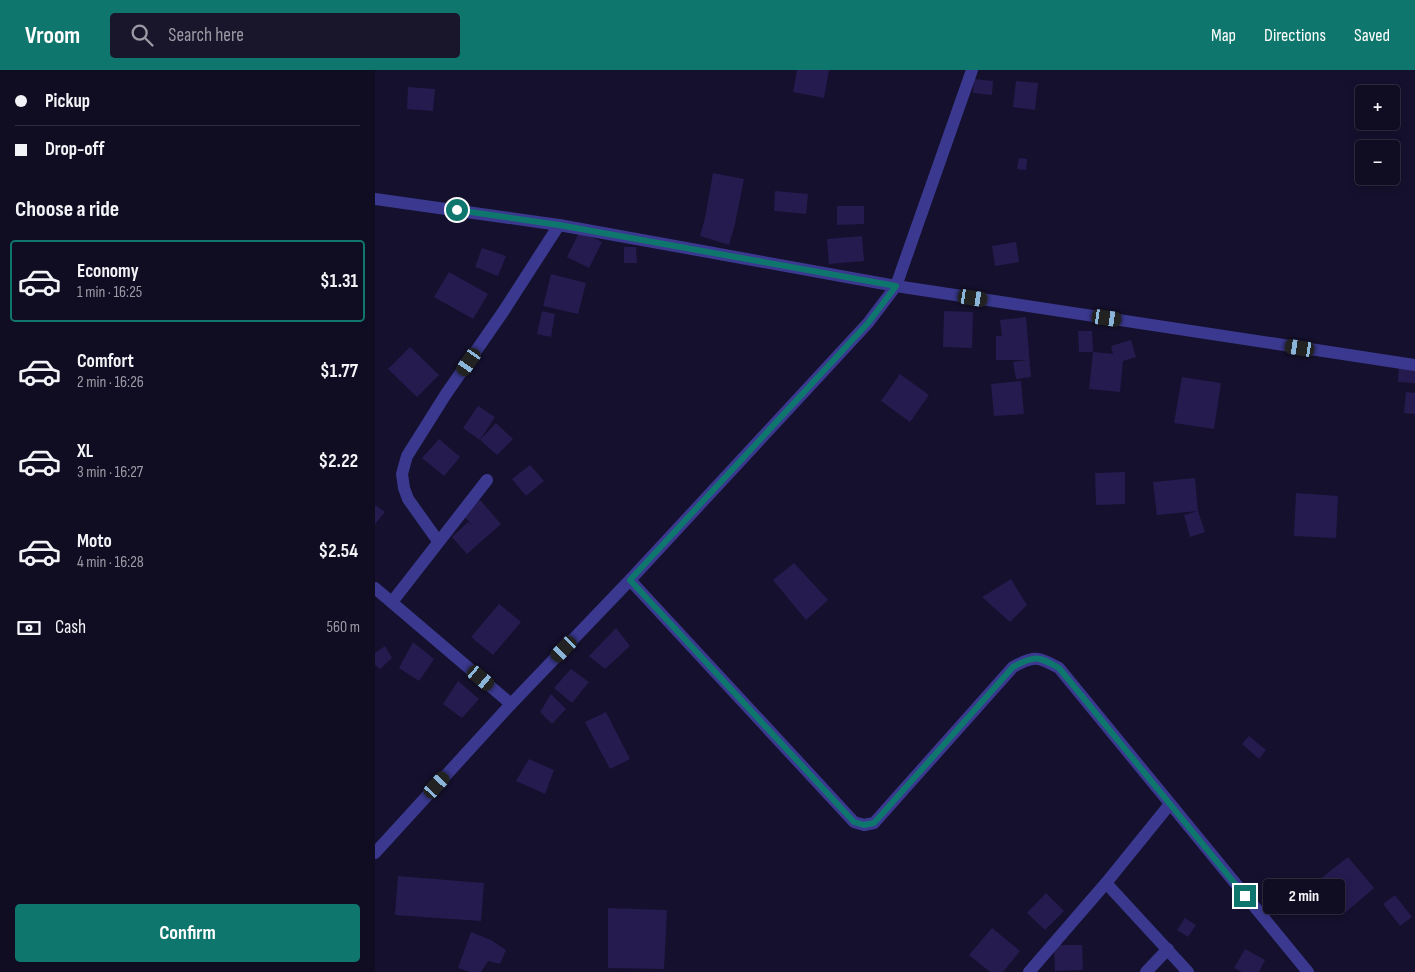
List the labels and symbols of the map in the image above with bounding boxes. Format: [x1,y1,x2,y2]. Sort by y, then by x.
route start [446,199,468,221]
car [957,288,988,308]
car [1091,308,1122,328]
car [1284,338,1315,358]
car [454,345,483,379]
car [548,633,579,665]
car [464,663,497,693]
car [421,769,452,801]
callout: 2 min [1263,878,1345,914]
route end [1234,885,1256,907]

